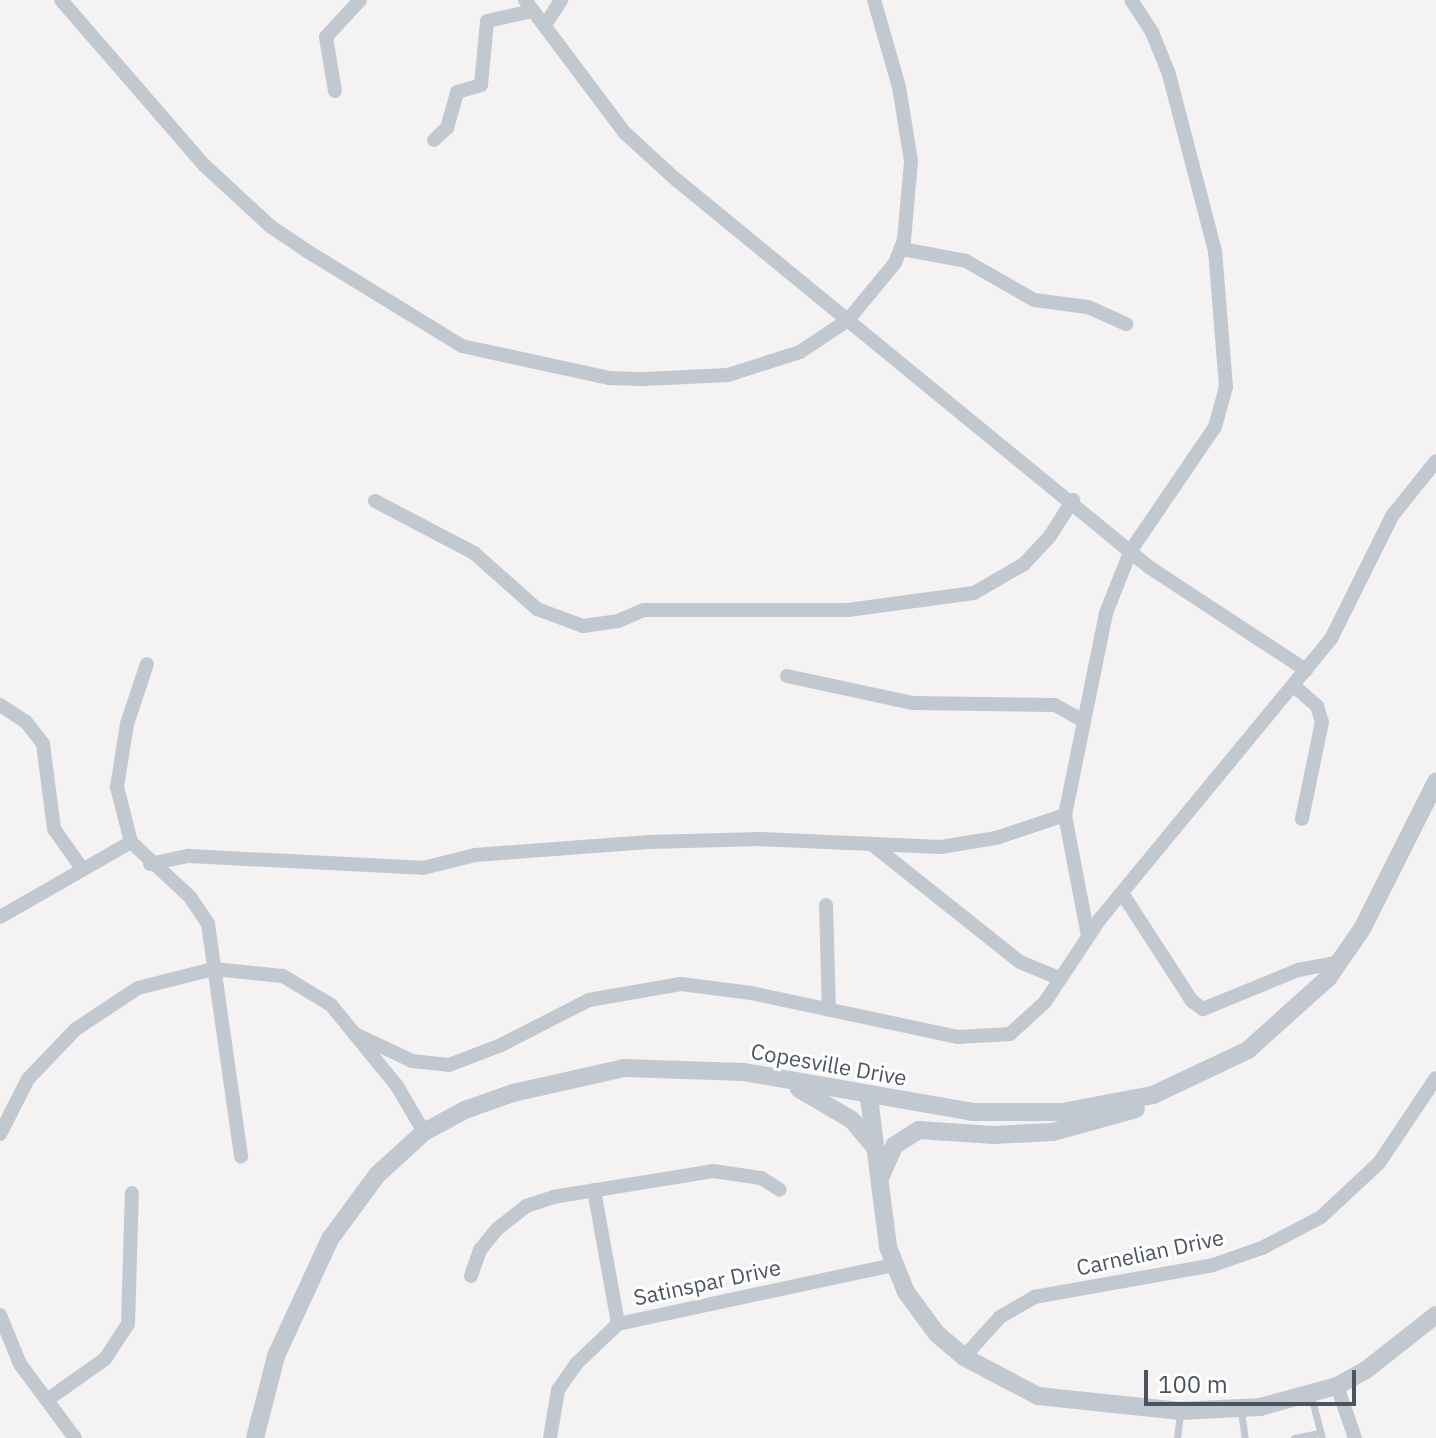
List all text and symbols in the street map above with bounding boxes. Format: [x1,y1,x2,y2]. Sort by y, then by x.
street label: Copesville Drive [749,1037,909,1091]
street label: Carnelian Drive [1074,1223,1226,1281]
street label: Satinspar Drive [631,1254,783,1310]
scale bar [1148,1354,1360,1404]
text: 100 m [1158,1368,1228,1400]

